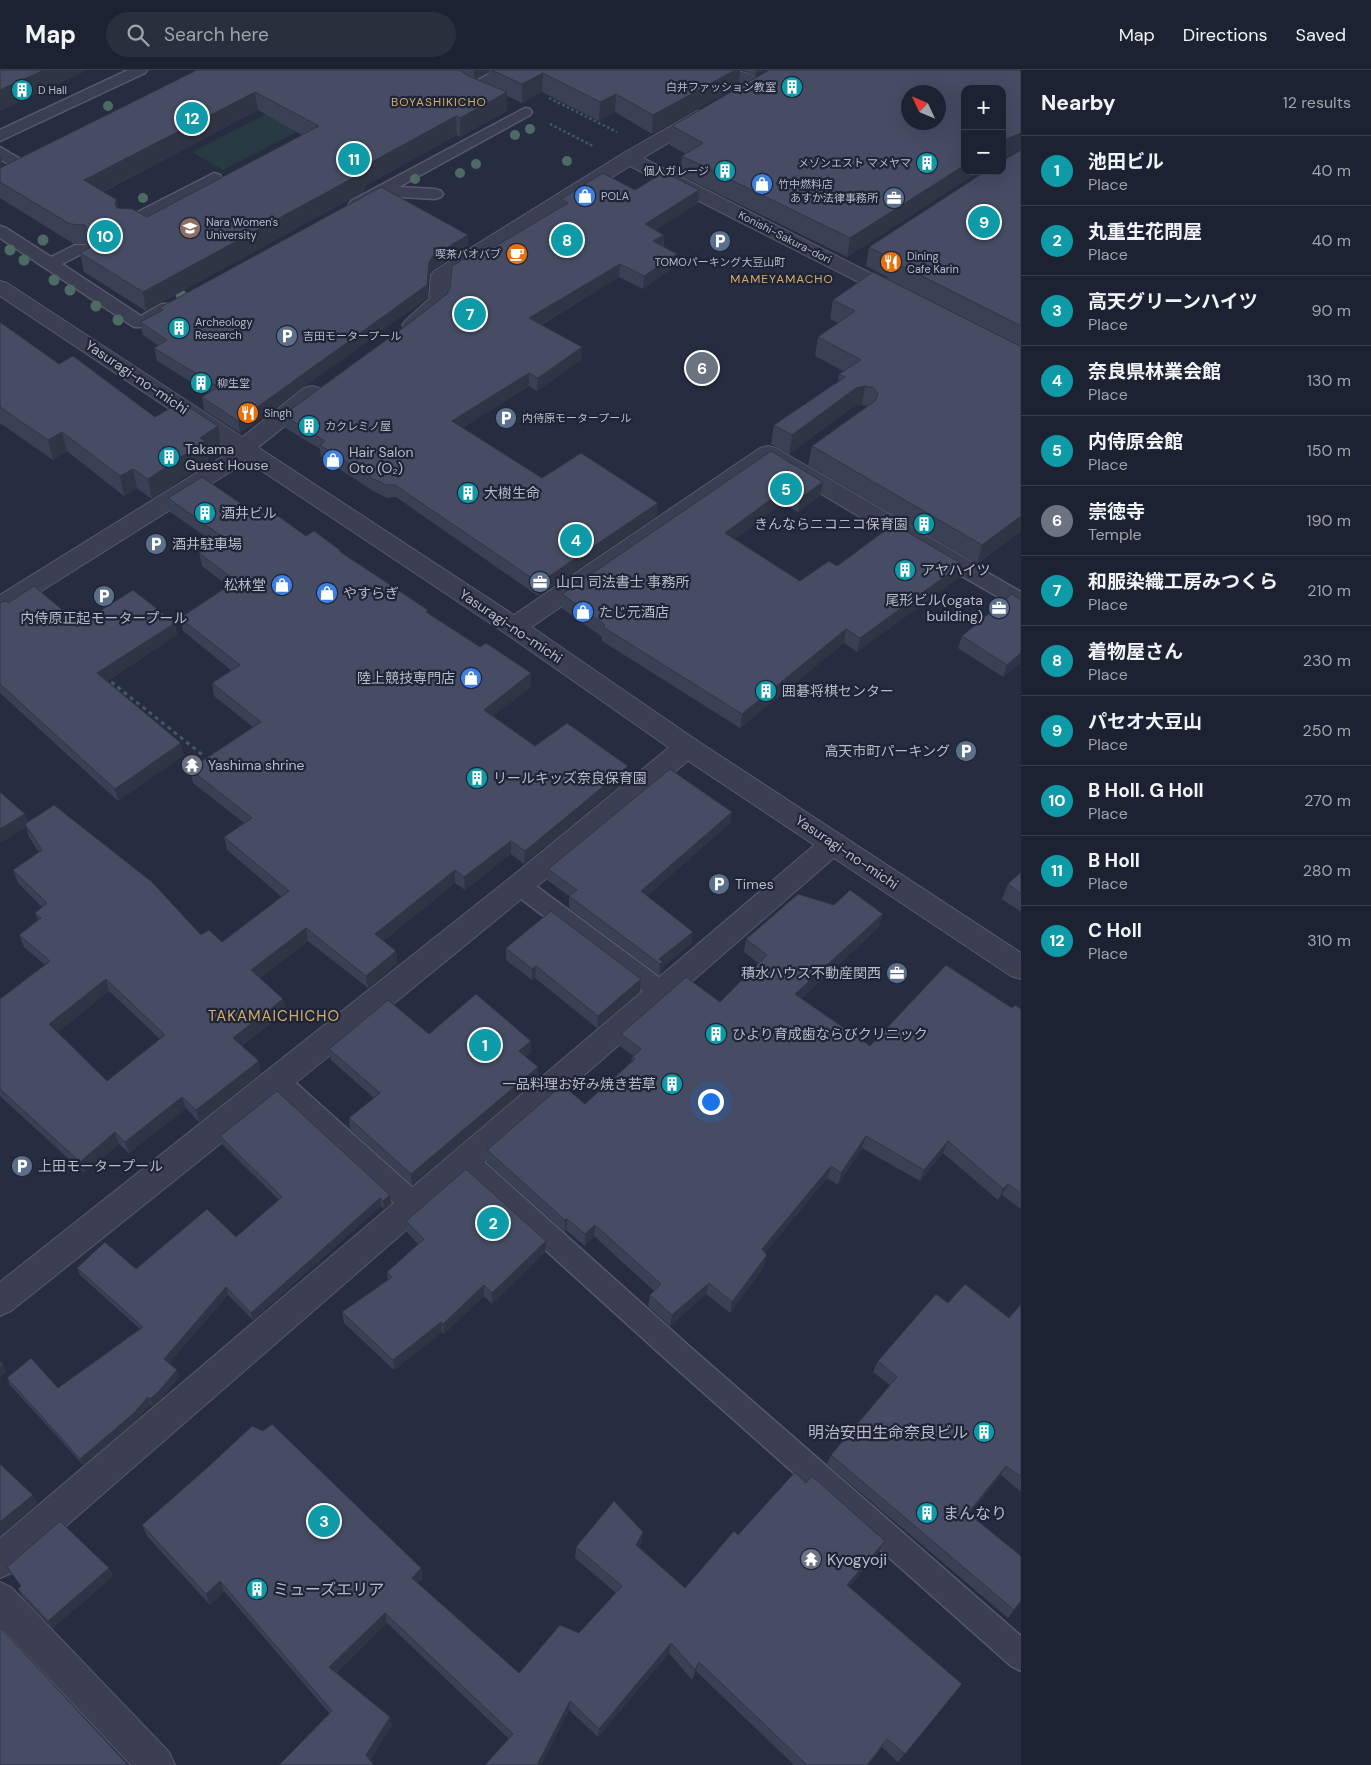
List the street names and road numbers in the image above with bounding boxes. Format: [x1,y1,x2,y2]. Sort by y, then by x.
street label: Konishi-Sakura-dori [736,208,834,266]
street label: Yasuragi-no-michi [82,336,192,418]
street label: Yasuragi-no-michi [456,585,566,667]
street label: Yasuragi-no-michi [792,811,902,893]

